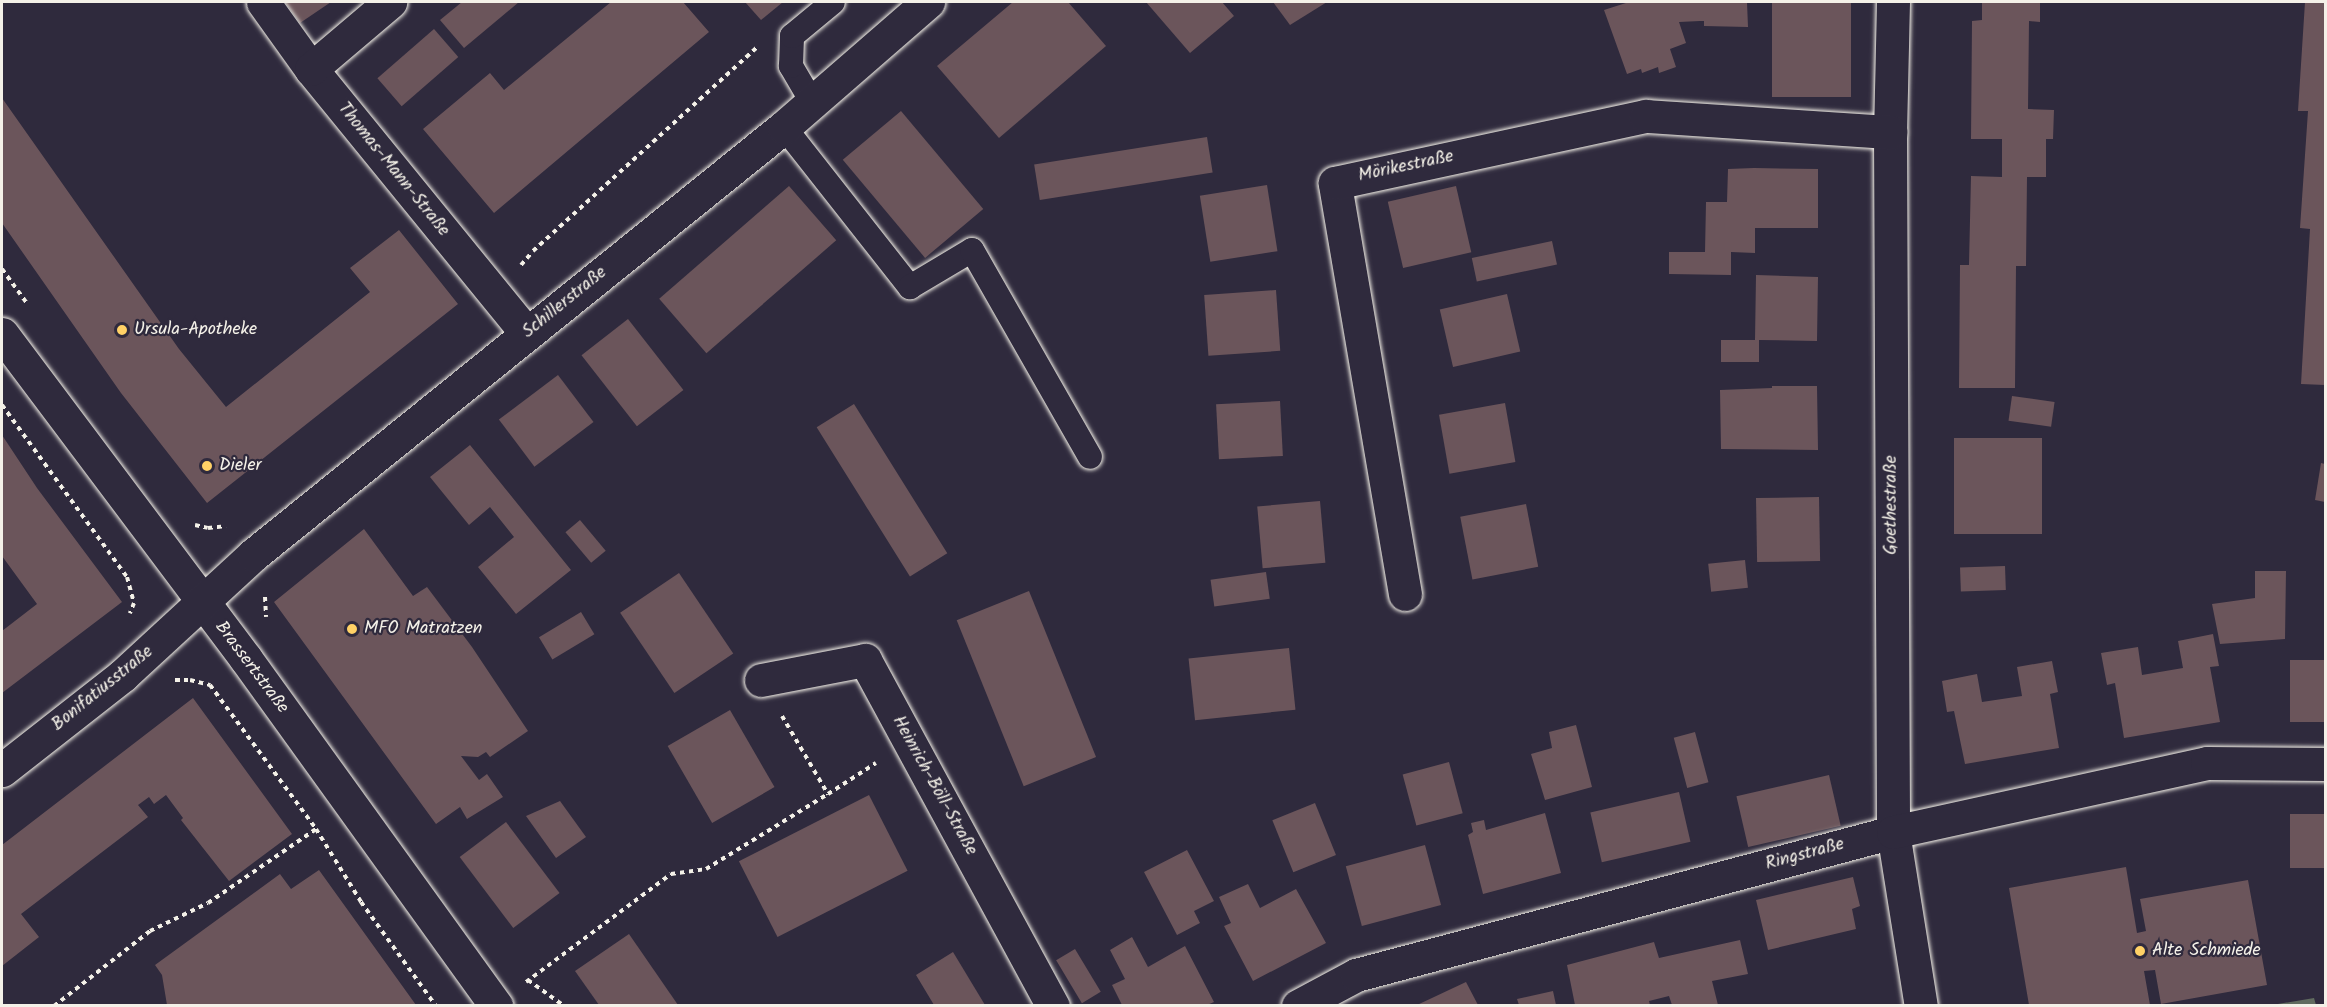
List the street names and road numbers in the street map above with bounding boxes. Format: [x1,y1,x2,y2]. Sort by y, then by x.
street label: Thomas-Mann-Straße [332,99,454,241]
street label: Mörikestraße [1356,146,1456,188]
street label: Schillerstraße [519,262,611,344]
street label: Goethestraße [1881,455,1903,555]
street label: Brassertstraße [209,618,293,718]
street label: Bonifatiusstraße [48,642,158,736]
street label: Heinrich-Böll-Straße [887,712,981,860]
street label: Ringstraße [1763,834,1847,876]

